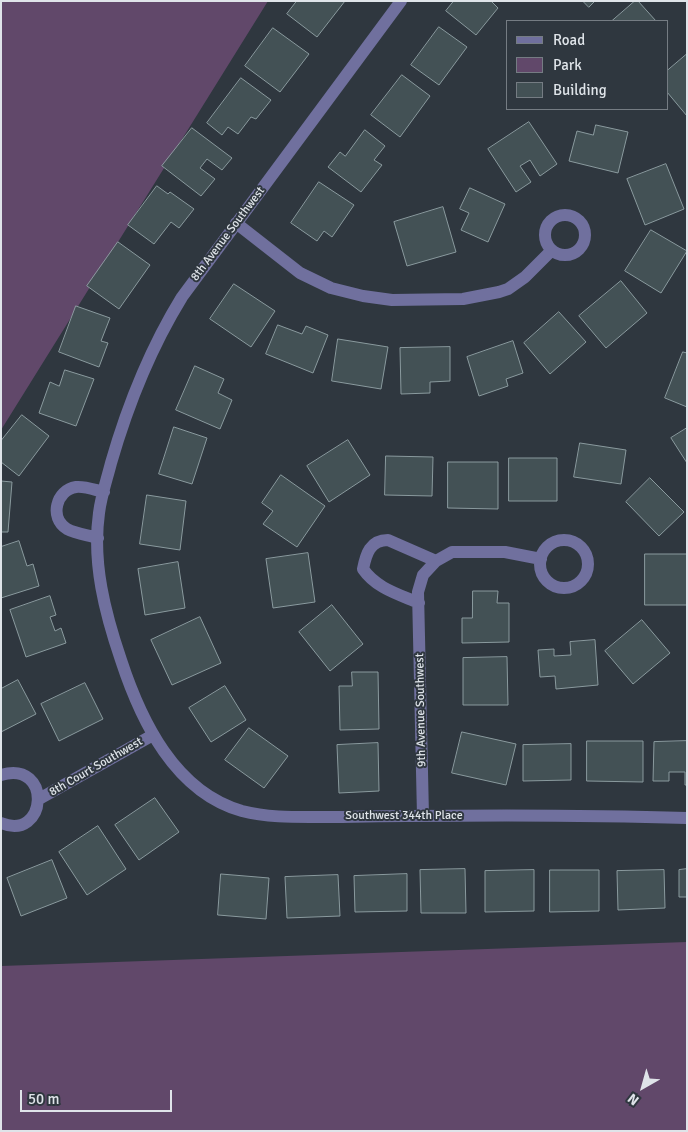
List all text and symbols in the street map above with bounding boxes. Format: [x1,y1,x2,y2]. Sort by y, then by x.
legend [506,20,668,110]
text: Road [553,31,585,49]
text: Park [553,56,582,74]
text: Building [553,81,607,99]
street label: 8th Avenue Southwest [188,184,268,284]
street label: 9th Avenue Southwest [413,653,429,767]
street label: 8th Court Southwest [47,734,145,800]
street label: Southwest 344th Place [345,809,463,823]
north arrow [618,1062,668,1112]
scale bar [22,1080,175,1112]
text: 50 m [28,1090,59,1108]
text: N [624,1090,643,1109]

